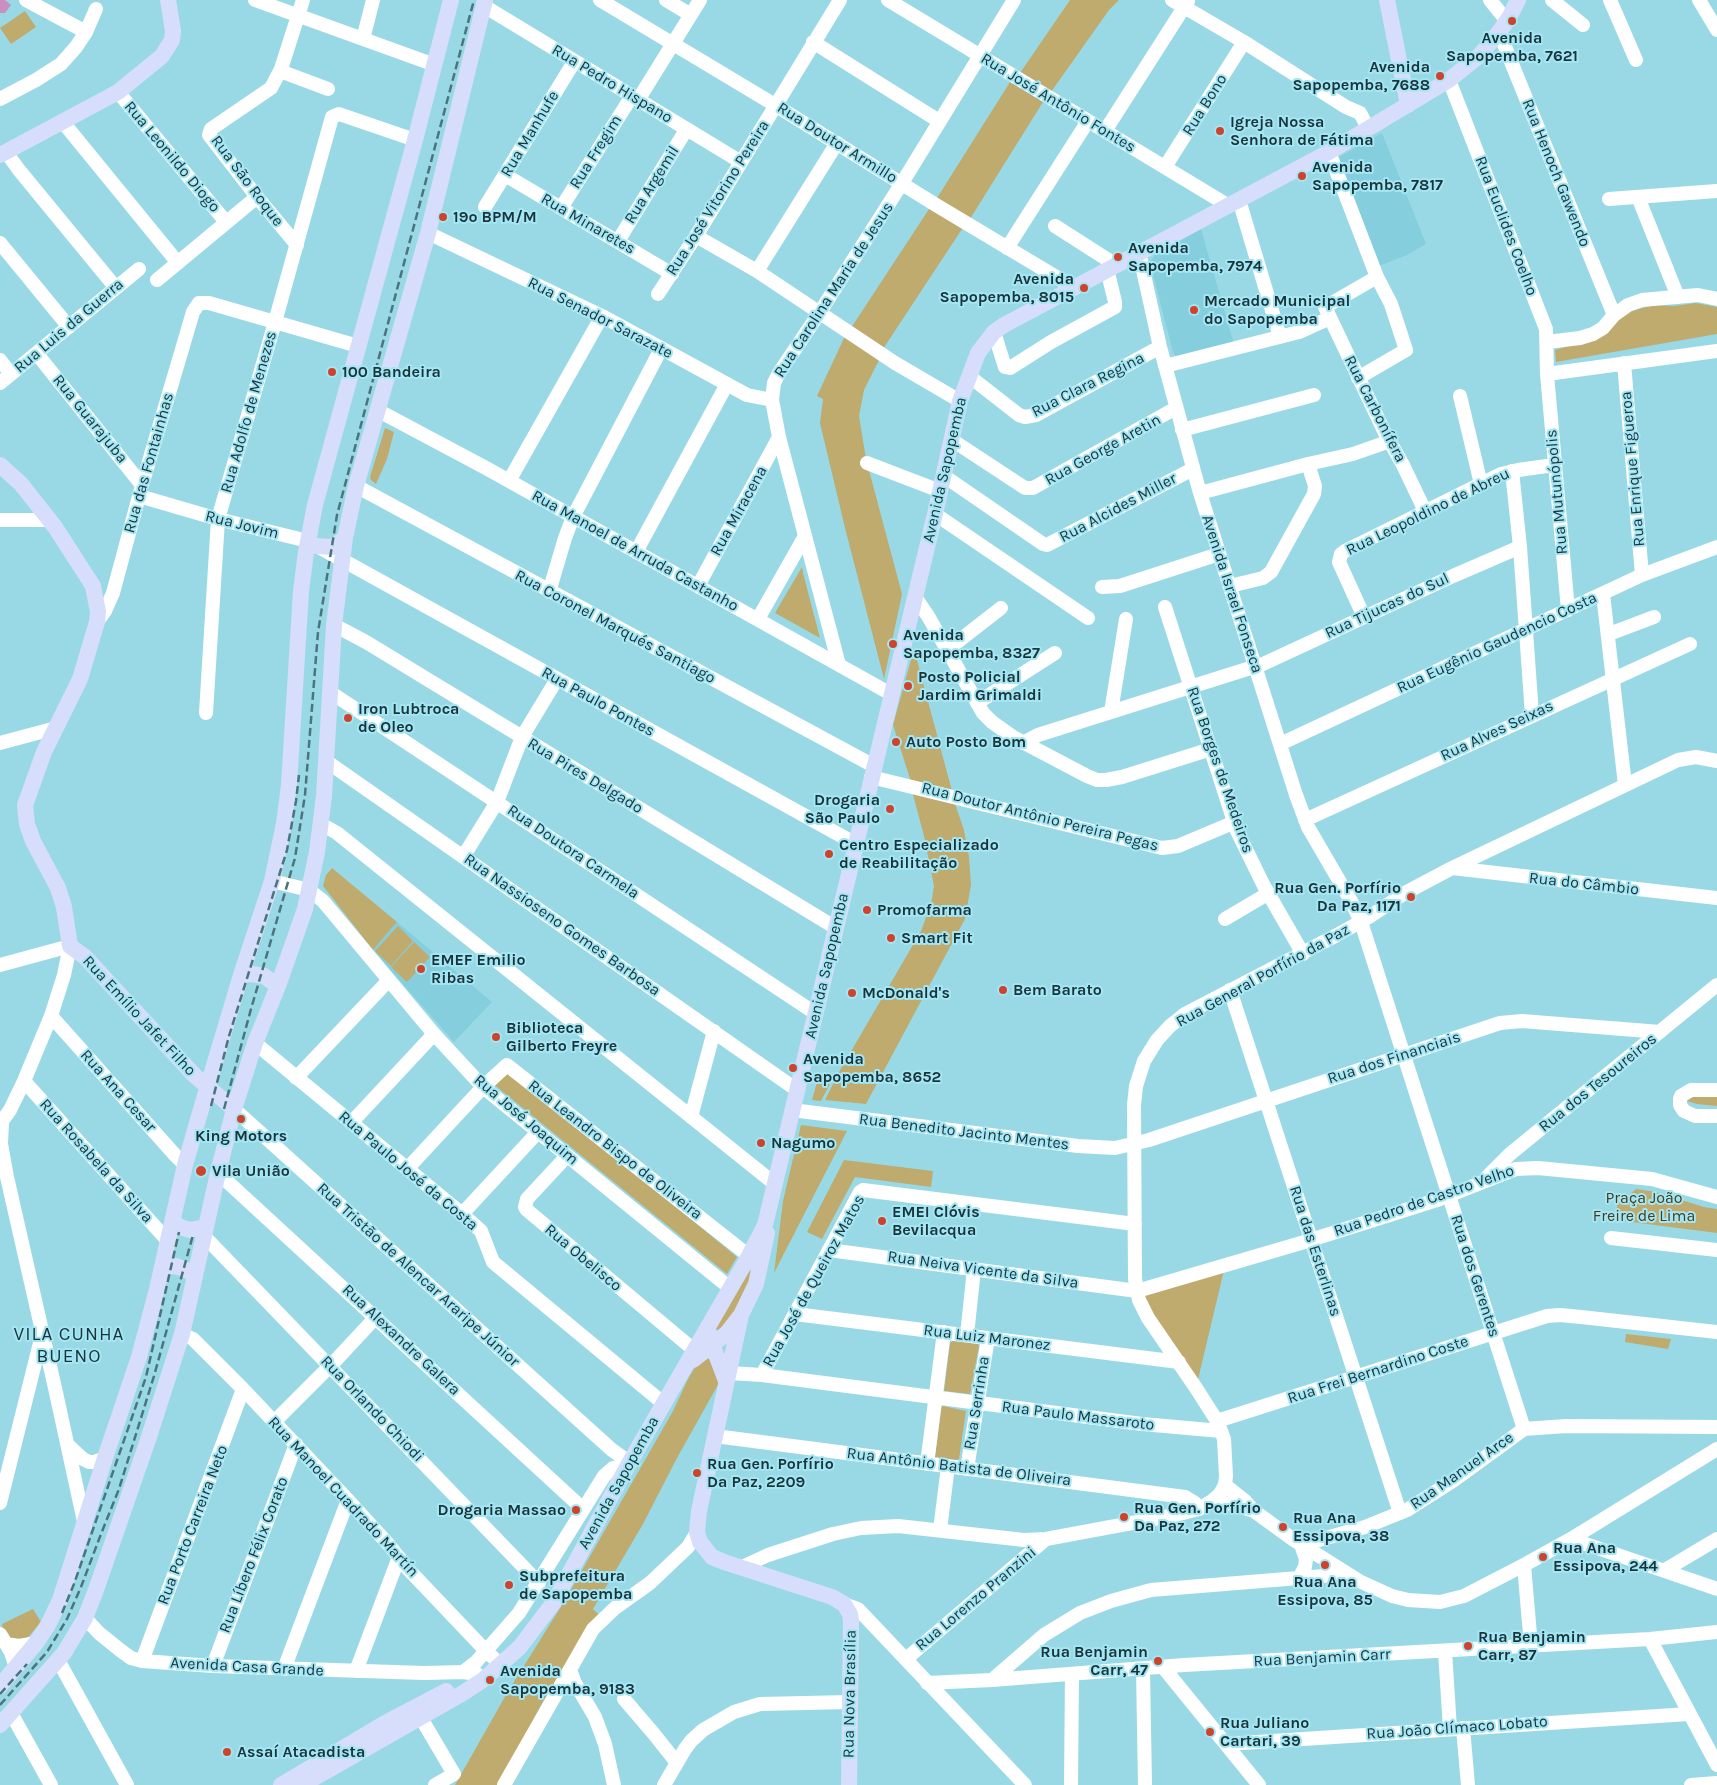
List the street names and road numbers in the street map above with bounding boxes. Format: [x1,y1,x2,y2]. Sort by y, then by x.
street label: Rua Pedro Hispano [548,40,676,128]
street label: Rua José Antônio Fontes [977,49,1139,157]
street label: Rua Bono [1179,71,1231,139]
street label: Rua Manhufe [497,87,563,181]
street label: Rua Henoch Gawendo [1518,96,1594,250]
street label: Rua Leonildo Diogo [120,97,224,217]
street label: Rua Doutor Armillo [773,98,901,188]
street label: Rua Fregim [566,112,626,192]
street label: Rua José Vitorino Pereira [662,117,774,279]
street label: Rua São Roque [207,132,287,230]
street label: Rua Argemil [620,142,684,228]
street label: Rua Euclides Coelho [1471,154,1541,298]
street label: Rua Minaretes [538,189,638,259]
street label: Rua Carolina Maria de Jesus [770,199,898,381]
street label: Rua Senador Sarazate [524,273,676,363]
street label: Rua Luis da Guerra [10,275,128,377]
street label: Rua Adolfo de Menezes [217,329,281,495]
street label: Rua Clara Regina [1028,348,1148,422]
street label: Rua Carbonífera [1340,352,1410,466]
street label: Rua Guarajuba [48,371,132,467]
street label: Rua das Fontainhas [120,391,178,535]
street label: Rua Enrique Figueroa [1617,391,1649,547]
street label: Avenida Sapopemba [919,395,971,545]
street label: Rua George Aretin [1042,410,1164,490]
street label: Rua Mutunópolis [1542,429,1572,555]
street label: Rua Miracena [706,463,772,559]
street label: Rua Leopoldino de Abreu [1343,464,1513,560]
street label: Rua Alcides Miller [1056,469,1180,547]
street label: Rua Manoel de Arruda Castanho [528,486,742,616]
street label: Rua Jovim [203,507,281,543]
street label: Avenida Israel Fonseca [1197,512,1267,676]
street label: Rua Coronel Marqués Santiago [511,566,719,688]
street label: Rua Tijucas do Sul [1322,569,1452,643]
street label: Rua Eugênio Gaudencio Costa [1394,588,1600,698]
street label: Rua Paulo Pontes [538,663,658,741]
street label: Rua Borges de Medeiros [1183,684,1257,856]
street label: Rua Alves Seixas [1438,696,1556,766]
street label: Rua Pires Delgado [524,734,646,818]
street label: Rua Doutor Antônio Pereira Pegas [920,778,1160,856]
street label: Rua Doutora Carmela [503,801,643,903]
street label: Rua Nassioseno Gomes Barbosa [460,850,664,1000]
street label: Rua do Câmbio [1528,869,1640,899]
street label: Avenida Sapopemba [801,891,853,1041]
street label: Rua General Porfírio da Paz [1173,920,1353,1032]
street label: Rua Emílio Jafet Filho [78,952,200,1080]
street label: Rua dos Financiais [1325,1027,1463,1089]
street label: Rua dos Tesoureiros [1535,1030,1661,1136]
street label: Rua Ana Cesar [76,1046,160,1136]
street label: Rua José Joaquim [470,1071,582,1169]
street label: Rua Leandro Bispo de Oliveira [524,1076,706,1224]
street label: Rua Rosabela da Silva [35,1095,157,1227]
street label: Rua Paulo José da Costa [334,1107,482,1235]
street label: Rua Benedito Jacinto Mentes [858,1110,1070,1154]
street label: Rua Pedro de Castro Velho [1331,1161,1517,1241]
street label: Rua Tristão de Alencar Araripe Júnior [313,1179,523,1371]
street label: Rua das Esterlinas [1285,1183,1345,1319]
street label: Rua José de Queiroz Matos [759,1192,869,1370]
street label: Rua dos Gerentes [1446,1212,1504,1340]
street label: Rua Obelisco [541,1220,625,1296]
street label: Rua Neiva Vicente da Silva [886,1247,1080,1293]
street label: Rua Alexandre Galera [338,1280,464,1400]
street label: Rua Luiz Maronez [922,1321,1052,1355]
street label: Rua Frei Bernardino Coste [1285,1332,1471,1408]
street label: Rua Orlando Chiodi [316,1352,428,1466]
street label: Rua Serrinha [960,1355,994,1451]
street label: Rua Paulo Massaroto [1001,1397,1155,1435]
street label: Rua Manoel Cuadrado Martín [264,1413,422,1581]
street label: Avenida Sapopemba [574,1413,664,1553]
street label: Rua Manuel Arce [1407,1428,1517,1514]
street label: Rua Porto Carreira Neto [154,1442,232,1608]
street label: Rua Antônio Batista de Oliveira [846,1444,1072,1490]
street label: Rua Líbero Félix Corato [215,1474,293,1636]
street label: Rua Lorenzo Pranzini [912,1543,1040,1655]
street label: Rua Nova Brasília [839,1630,861,1758]
street label: Rua Benjamin Carr [1253,1645,1391,1671]
street label: Avenida Casa Grande [170,1653,324,1681]
street label: Rua João Clímaco Lobato [1366,1712,1548,1744]

